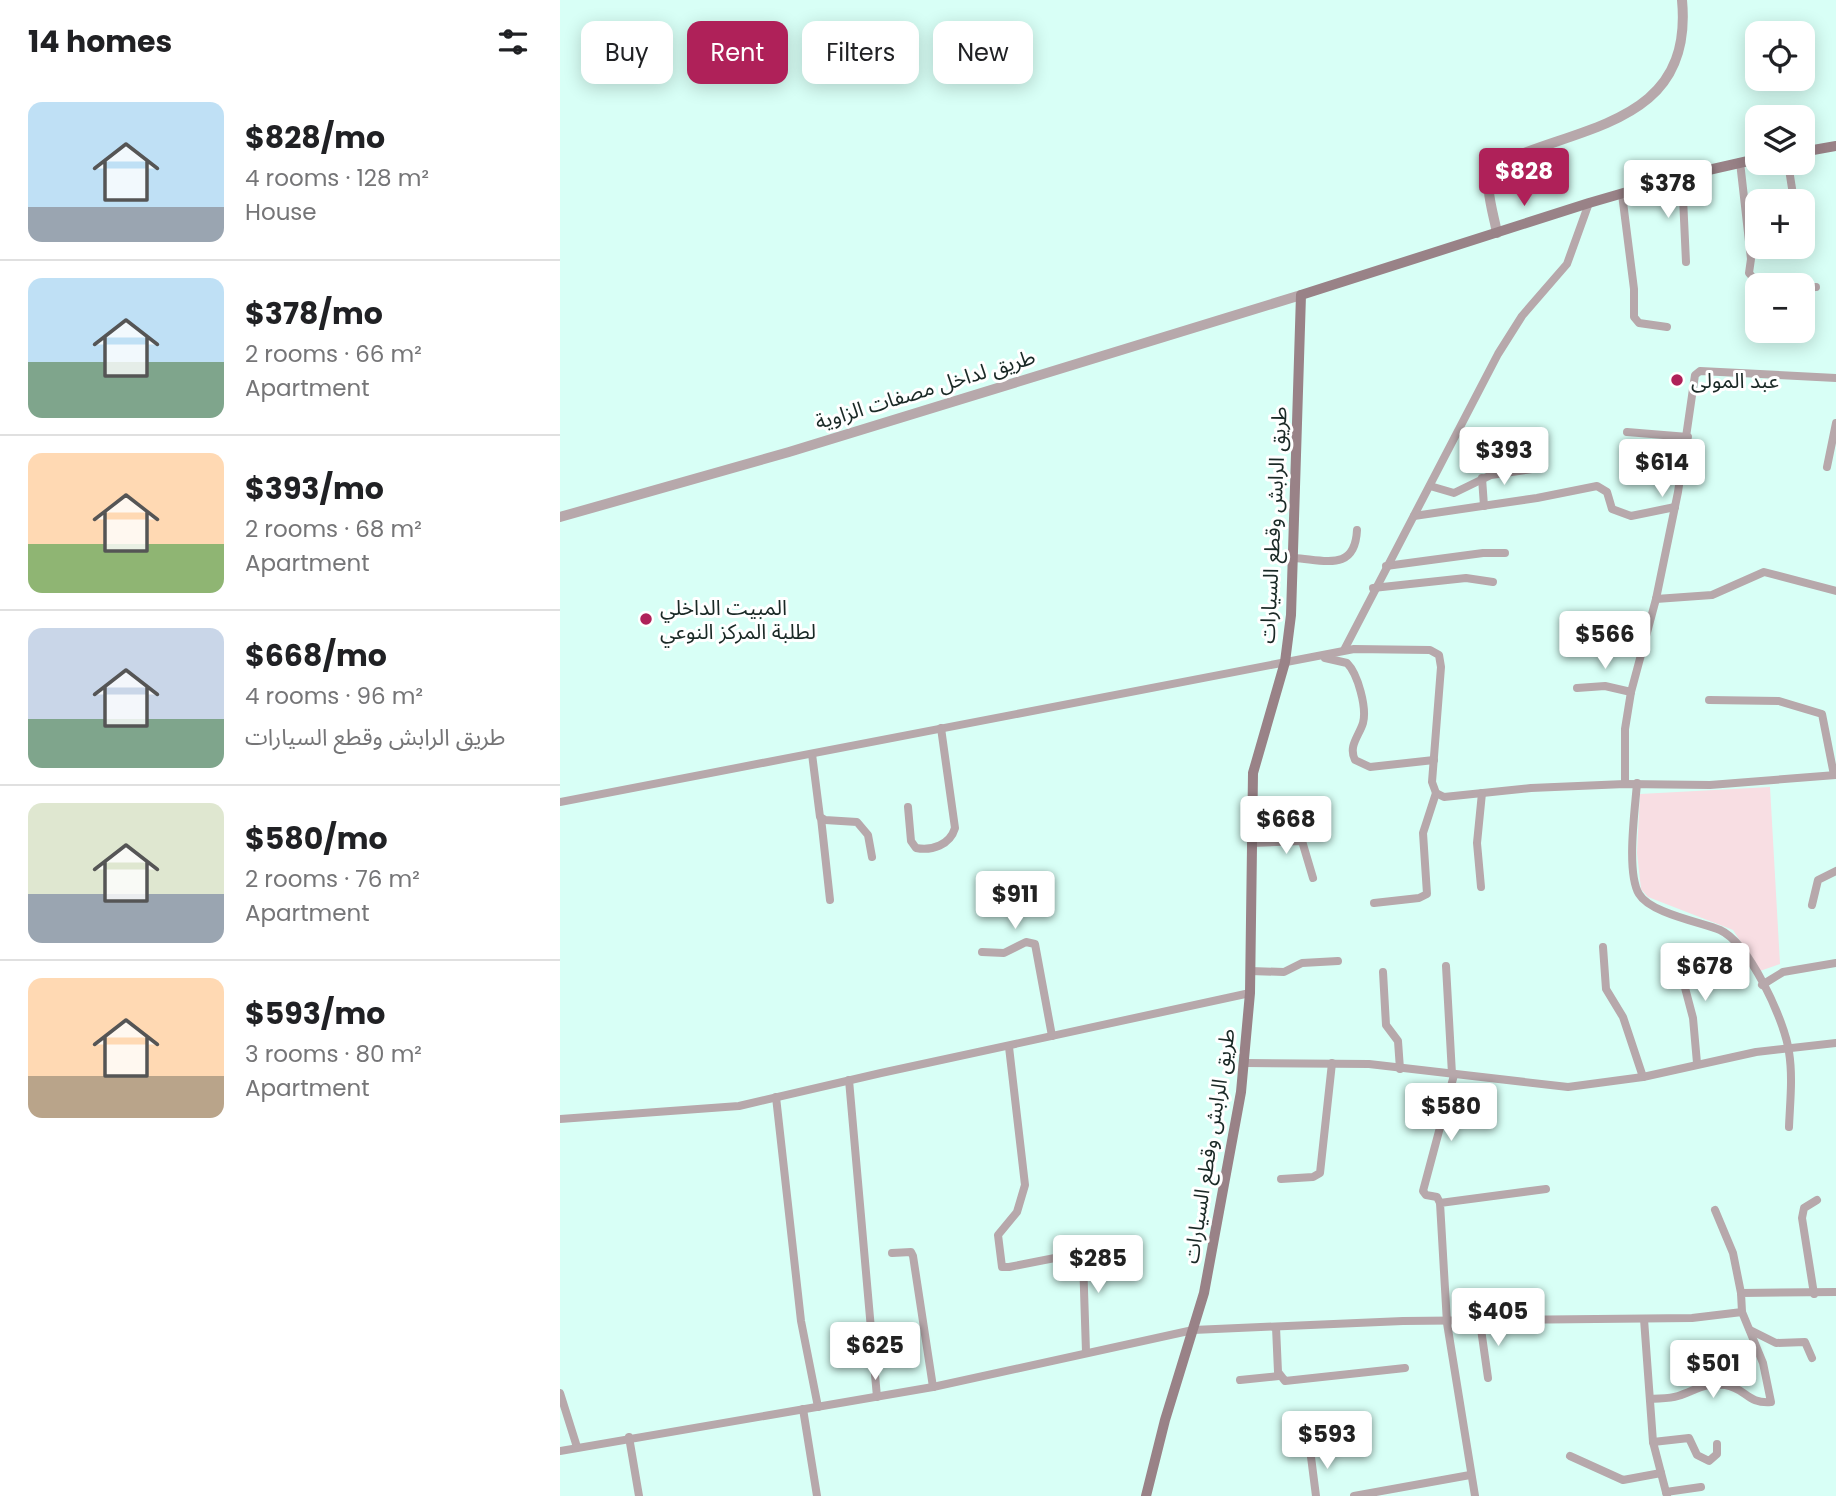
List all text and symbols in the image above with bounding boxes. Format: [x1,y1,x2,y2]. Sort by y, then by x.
text: 14 homes [28,20,172,63]
chip: Buy [581,21,673,84]
chip: Rent [687,21,788,84]
chip: Filters [802,21,919,84]
chip: New [933,21,1033,84]
map controls [1745,21,1815,343]
button: locate [1745,21,1815,91]
icon: filters [494,23,532,61]
button: layers [1745,105,1815,175]
text: $828/mo [245,116,385,159]
icon: home [84,130,168,214]
pin: $828 [1483,148,1565,208]
text: $828 [1495,155,1553,187]
pin: $378 [1627,160,1709,220]
text: 4 rooms · 128 m² [245,162,429,194]
text: $378 [1640,167,1696,199]
button: + [1745,189,1815,259]
text: House [245,196,317,228]
button: − [1745,273,1815,343]
text: $378/mo [245,292,383,335]
icon: home [84,306,168,390]
text: 2 rooms · 66 m² [245,338,422,370]
street label: طريق لداخل مصفات الزاوية [811,342,1039,436]
place label: عبد المولى [1691,366,1779,395]
text: Apartment [245,372,370,404]
marker: عبد المولى [1669,372,1685,388]
street label: طريق الرابش وقطع السيارات [1252,406,1295,644]
pin: $393 [1463,428,1545,487]
text: $393 [1475,434,1533,466]
pin: $614 [1621,440,1703,499]
text: $614 [1635,446,1689,478]
text: $393/mo [245,467,384,510]
icon: home [84,481,168,565]
text: 2 rooms · 68 m² [245,513,422,545]
text: Apartment [245,547,370,579]
place label: المبيت الداخلي لطلبة المركز النوعي [660,593,816,647]
marker: المبيت الداخلي لطلبة المركز النوعي [638,611,654,627]
pin: $566 [1564,612,1646,671]
text: $566 [1575,618,1635,650]
text: $668/mo [245,634,387,677]
icon: home [84,656,168,740]
text: 4 rooms · 96 m² [245,680,423,712]
text: طريق الرابش وقطع السيارات [245,721,505,753]
pin: $668 [1245,796,1327,856]
text: $668 [1256,803,1316,835]
text: $580/mo [245,817,388,860]
icon: home [84,831,168,915]
text: 2 rooms · 76 m² [245,863,420,895]
pin: $911 [974,872,1056,931]
text: $911 [992,878,1038,910]
text: Apartment [245,897,370,929]
pin: $678 [1664,944,1746,1003]
text: $678 [1677,950,1734,982]
text: $593/mo [245,992,385,1035]
icon: home [84,1006,168,1090]
street label: طريق الرابش وقطع السيارات [1176,1026,1243,1266]
text: 3 rooms · 80 m² [245,1038,422,1070]
text: Apartment [245,1072,370,1104]
pin: $580 [1410,1084,1492,1143]
text: $580 [1421,1090,1481,1122]
pin: $285 [1057,1236,1139,1295]
text: $285 [1069,1242,1127,1274]
pin: $405 [1457,1288,1539,1348]
text: $405 [1468,1295,1528,1327]
pin: $625 [834,1322,916,1382]
text: $625 [846,1329,904,1361]
pin: $501 [1672,1340,1754,1400]
text: $501 [1686,1347,1740,1379]
pin: $593 [1286,1412,1368,1471]
text: $593 [1298,1418,1356,1450]

